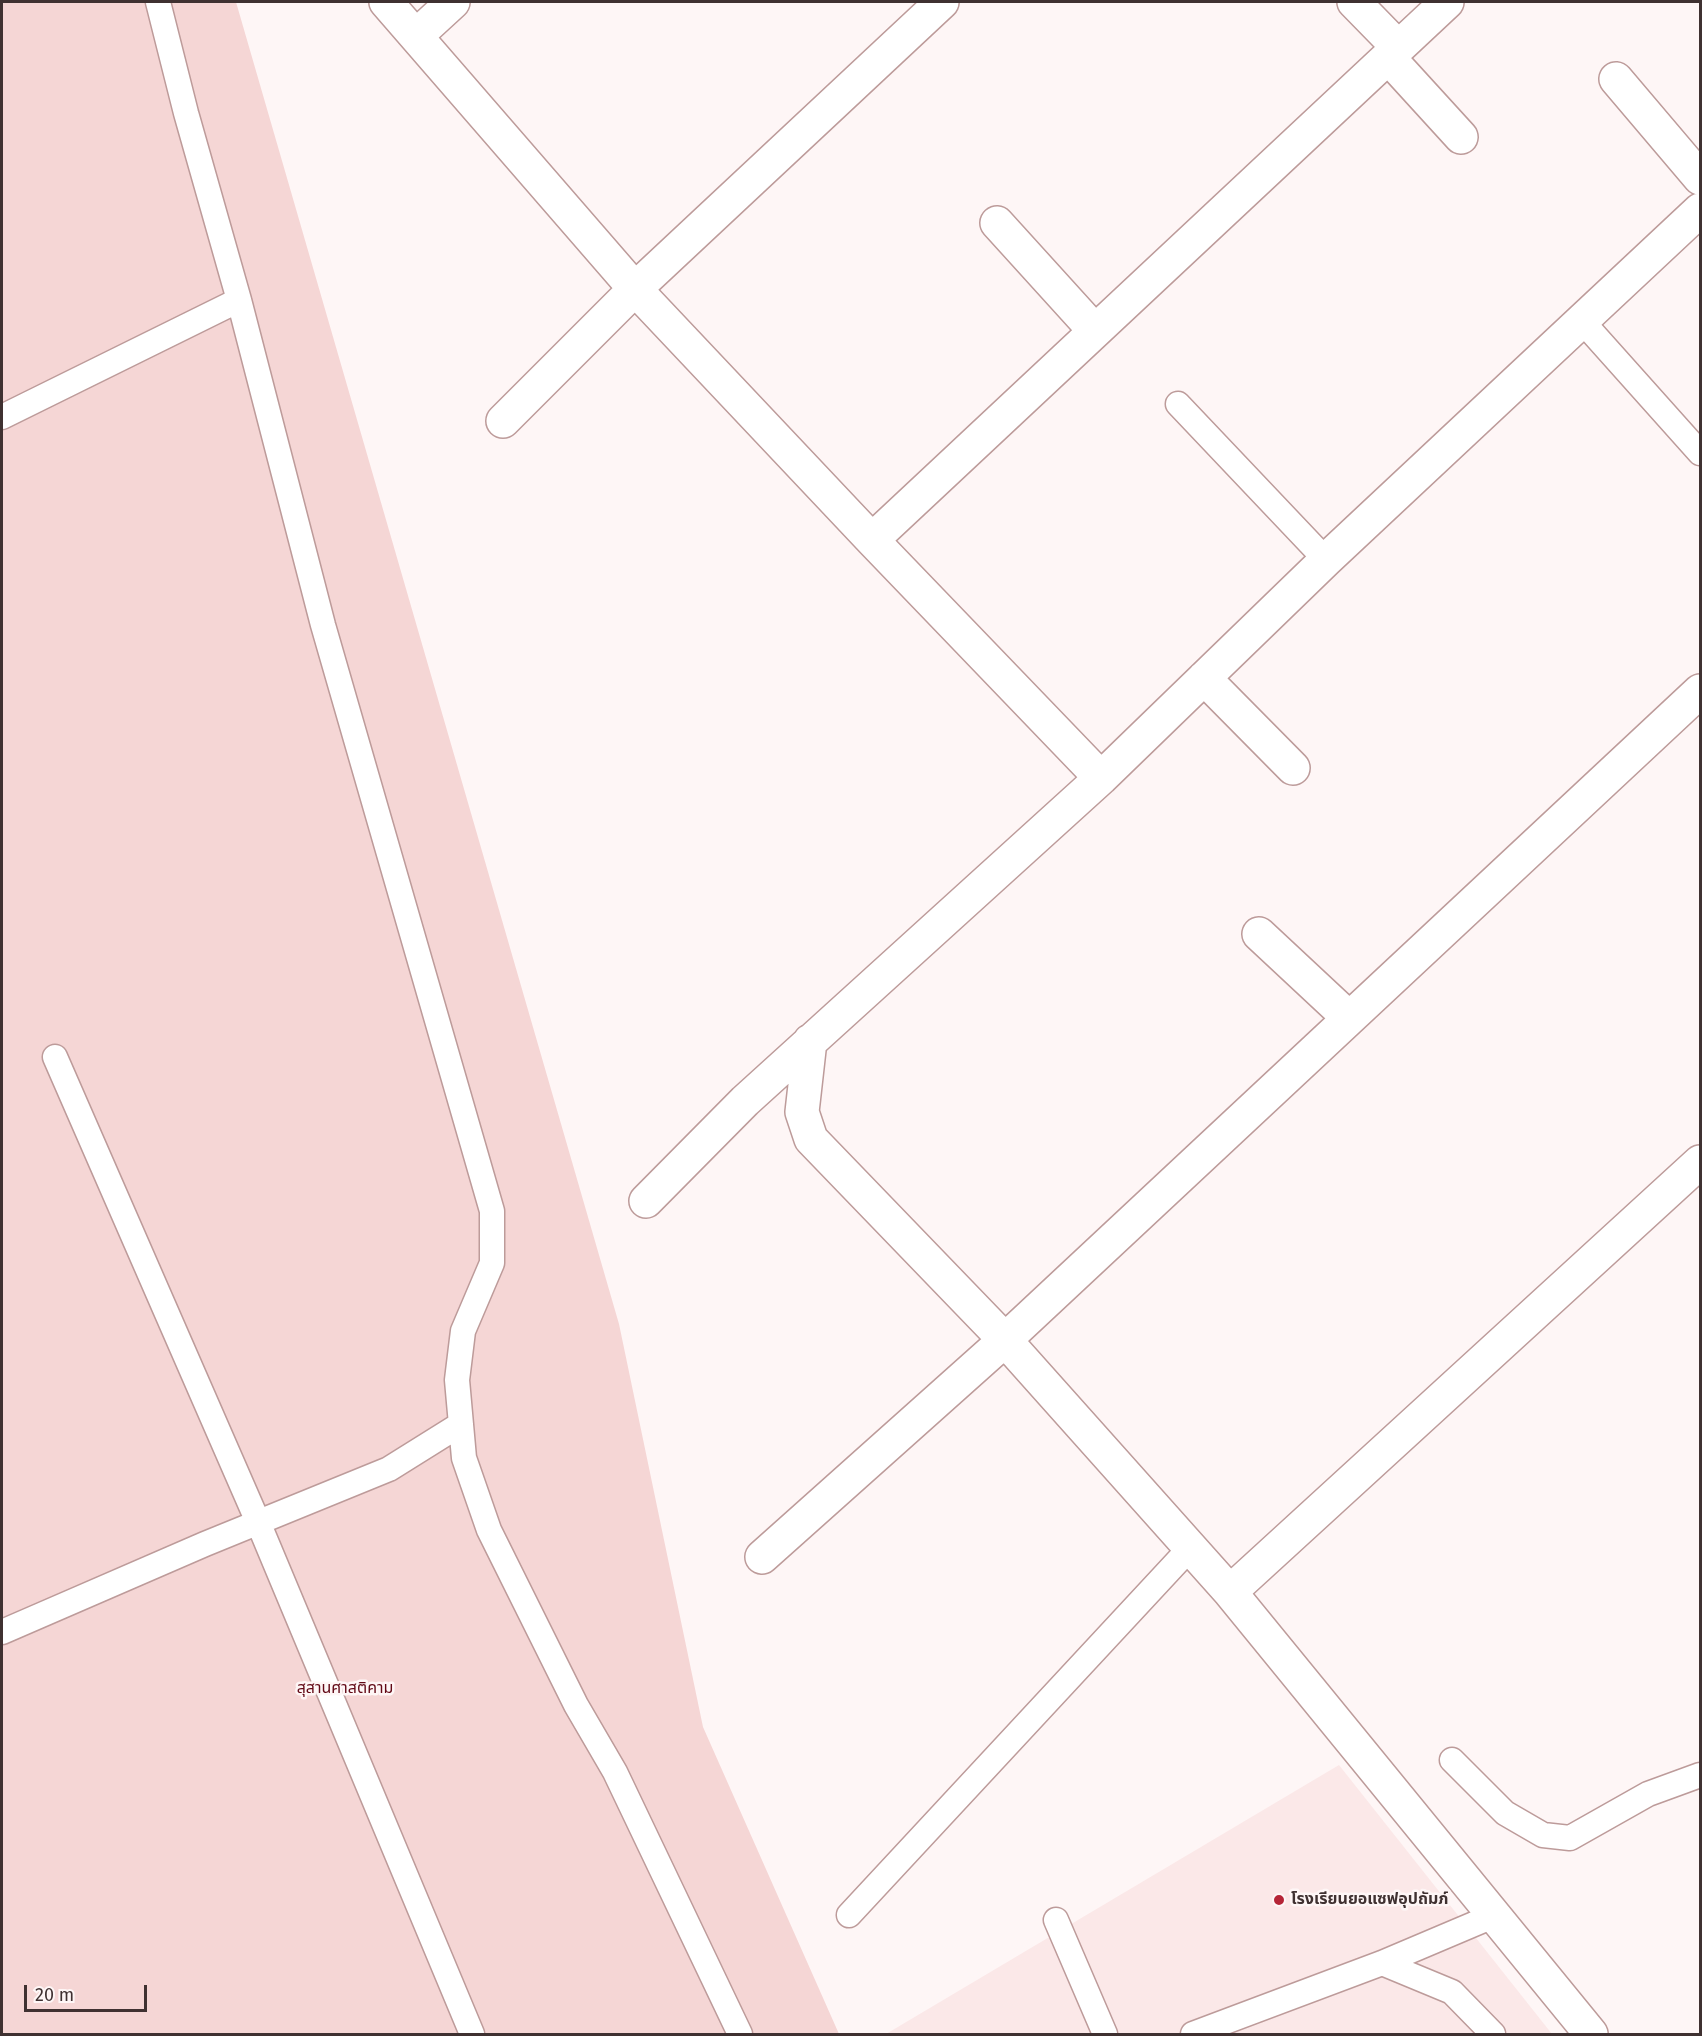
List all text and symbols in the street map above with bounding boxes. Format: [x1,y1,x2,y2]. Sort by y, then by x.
park label: สุสานศาสติคาม [297,1679,393,1699]
place label: โรงเรียนยอแซฟอุปถัมภ์ [1291,1890,1448,1910]
marker: โรงเรียนยอแซฟอุปถัมภ์ [1272,1893,1286,1907]
scale bar [27,1973,150,2011]
text: 20 m [35,1984,74,2006]

